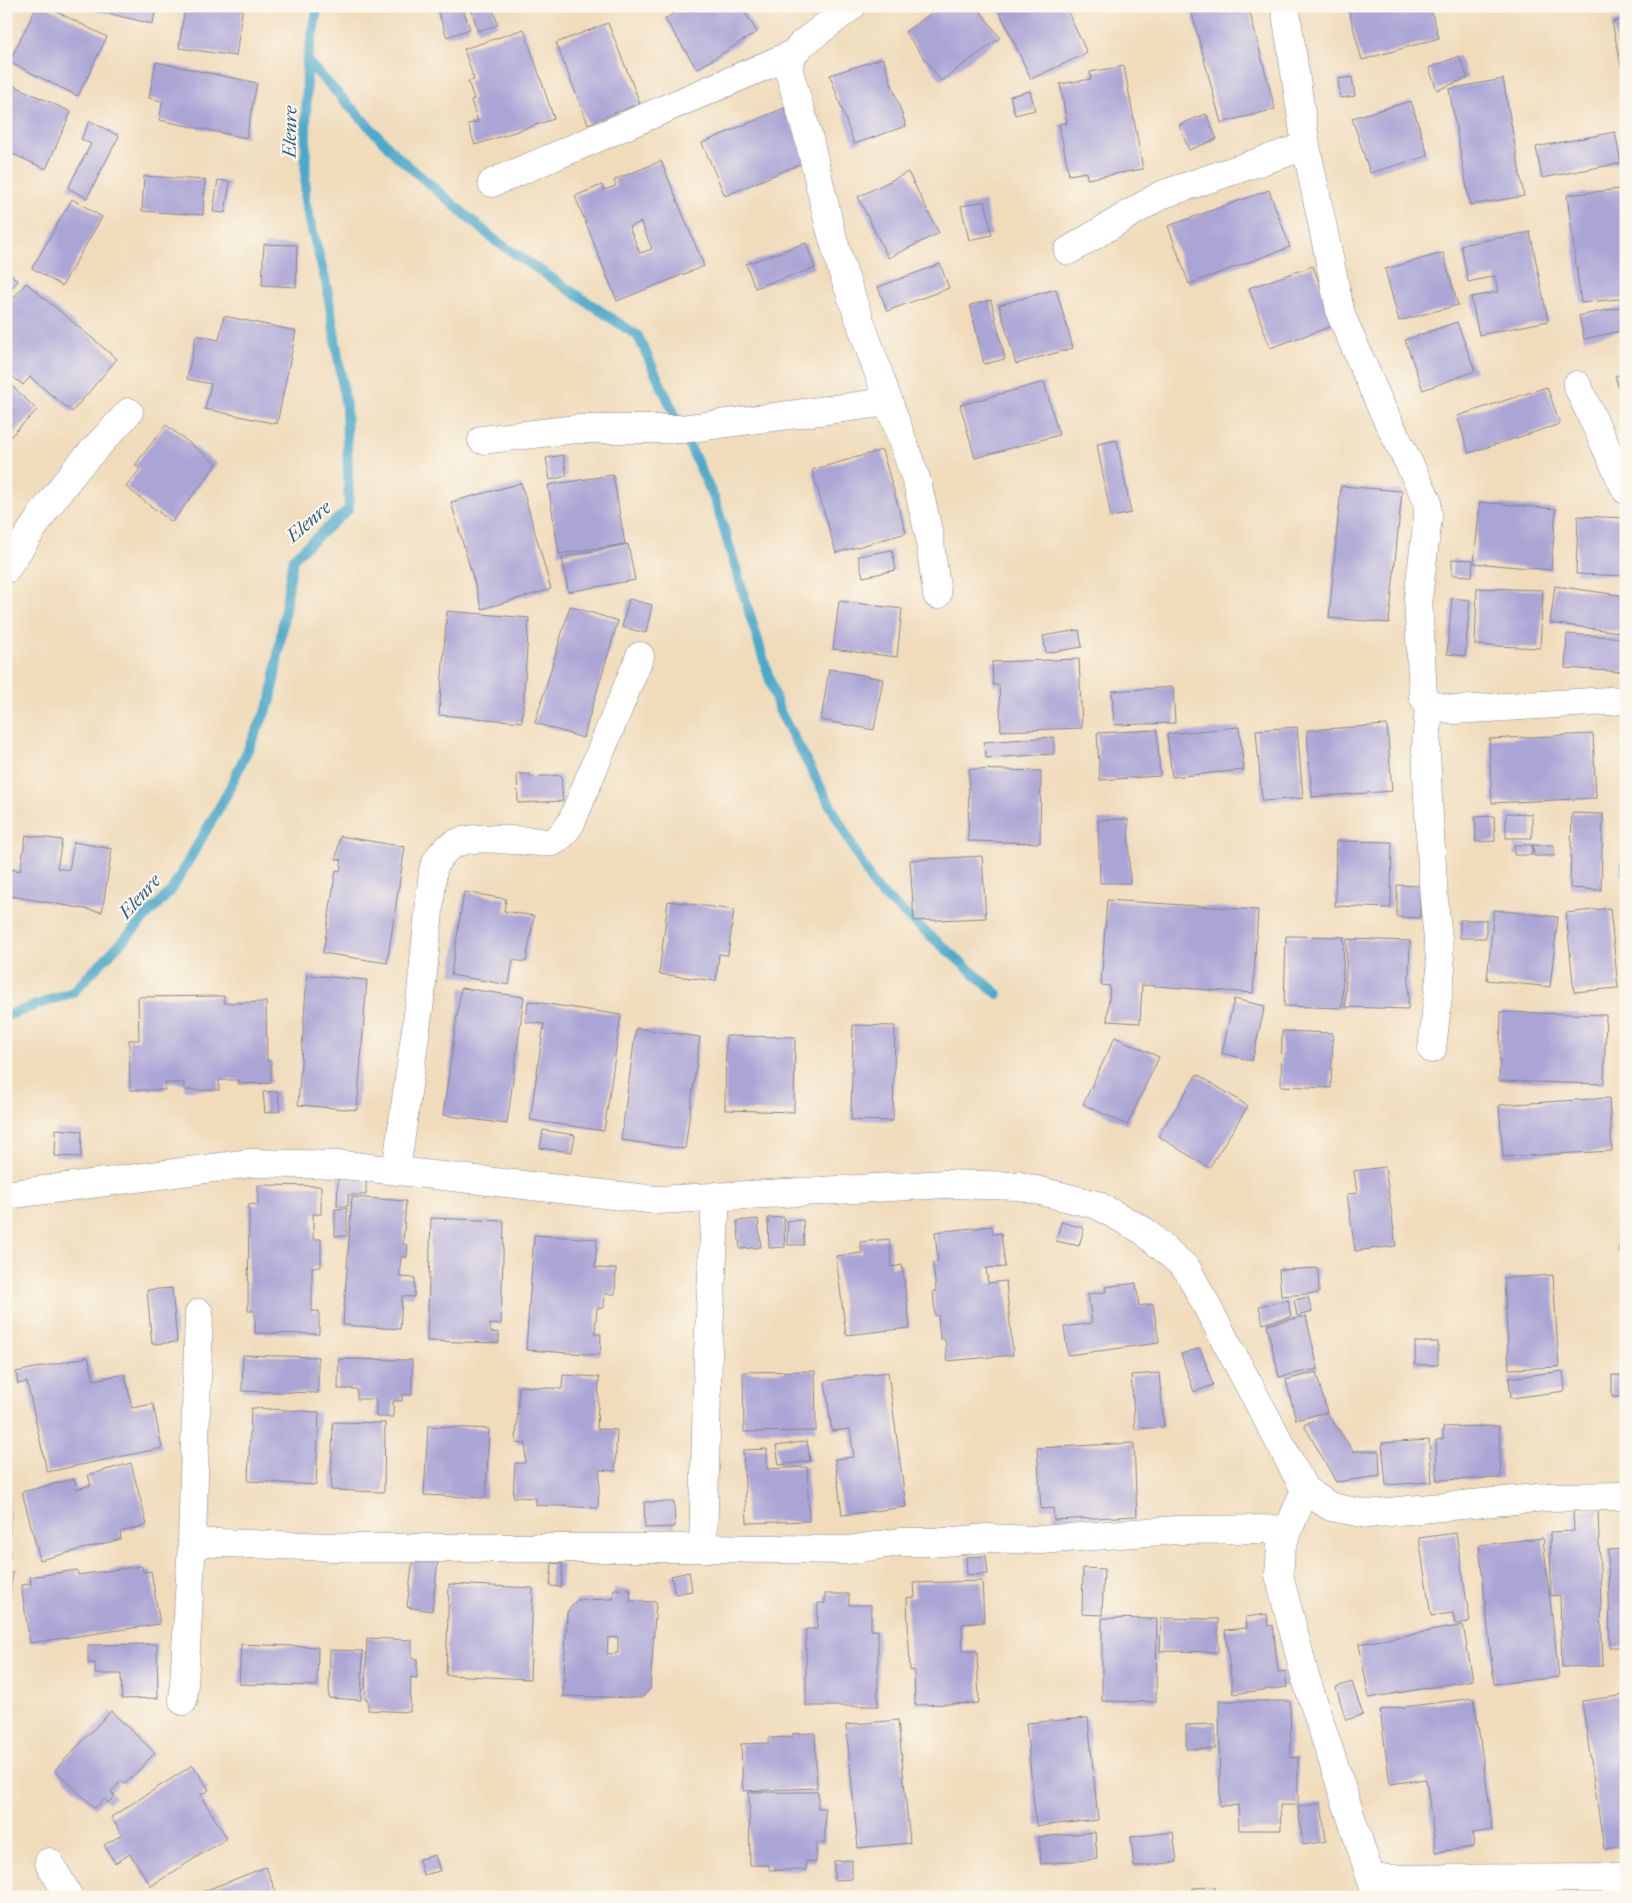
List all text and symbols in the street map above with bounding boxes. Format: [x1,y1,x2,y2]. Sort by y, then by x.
water label: Elenre [279,105,301,159]
water label: Elenre [281,496,336,548]
water label: Elenre [114,869,166,924]

